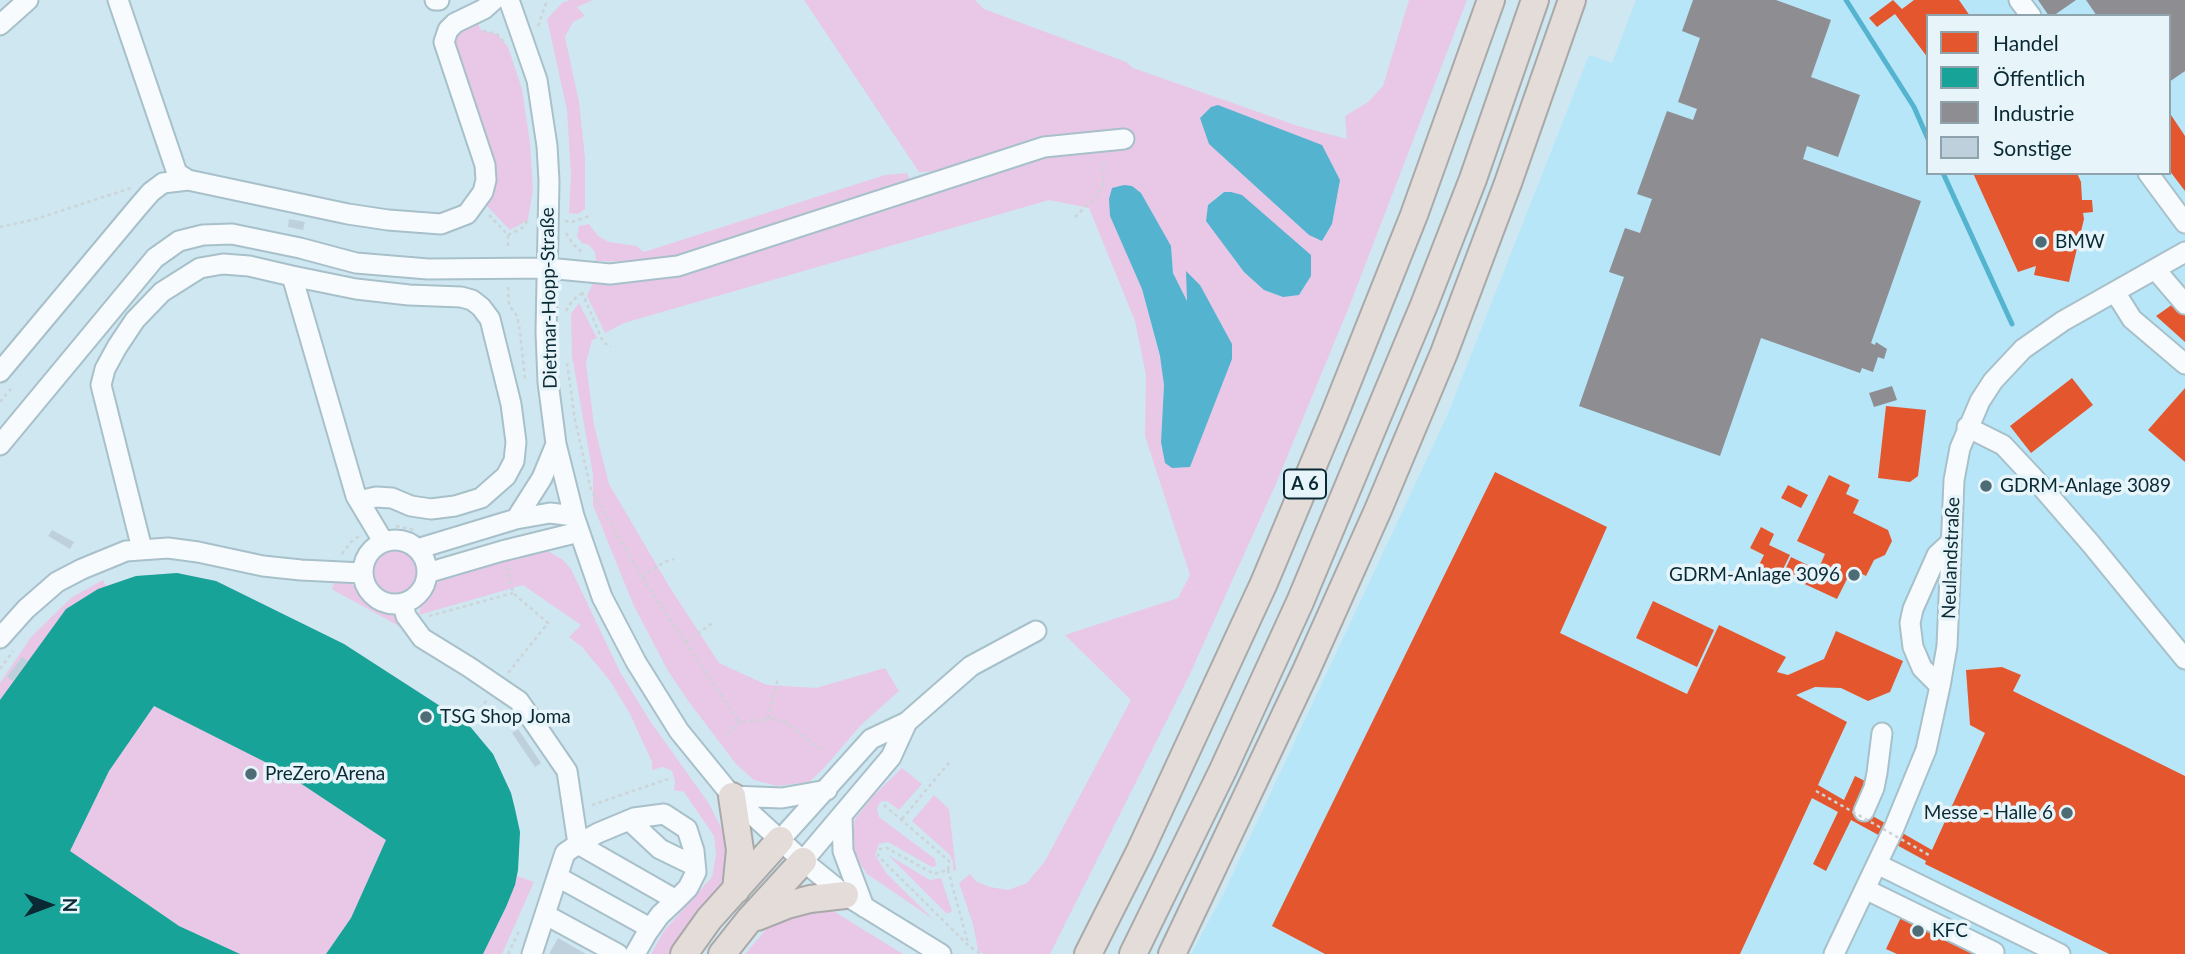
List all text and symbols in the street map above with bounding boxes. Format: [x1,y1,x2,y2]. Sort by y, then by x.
legend [1926,14,2171,175]
text: Handel [1993,30,2059,55]
text: Öffentlich [1993,65,2085,90]
text: Industrie [1993,100,2074,125]
text: Sonstige [1993,135,2072,160]
street label: Dietmar-Hopp-Straße [536,207,562,389]
place label: BMW [2055,231,2105,253]
marker: BMW [2033,234,2049,250]
road number: A 6 [1284,470,1326,498]
place label: GDRM-Anlage 3089 [2000,475,2171,497]
marker: GDRM-Anlage 3089 [1978,478,1994,494]
street label: Neulandstraße [1937,496,1965,620]
place label: GDRM-Anlage 3096 [1669,564,1840,586]
marker: GDRM-Anlage 3096 [1846,567,1862,583]
place label: TSG Shop Joma [440,706,571,728]
marker: TSG Shop Joma [418,709,434,725]
place label: PreZero Arena [265,763,385,785]
marker: PreZero Arena [243,766,259,782]
place label: Messe - Halle 6 [1924,802,2053,824]
marker: Messe - Halle 6 [2059,805,2075,821]
north arrow [14,870,84,940]
text: N [59,898,82,912]
place label: KFC [1932,920,1968,942]
marker: KFC [1910,923,1926,939]

